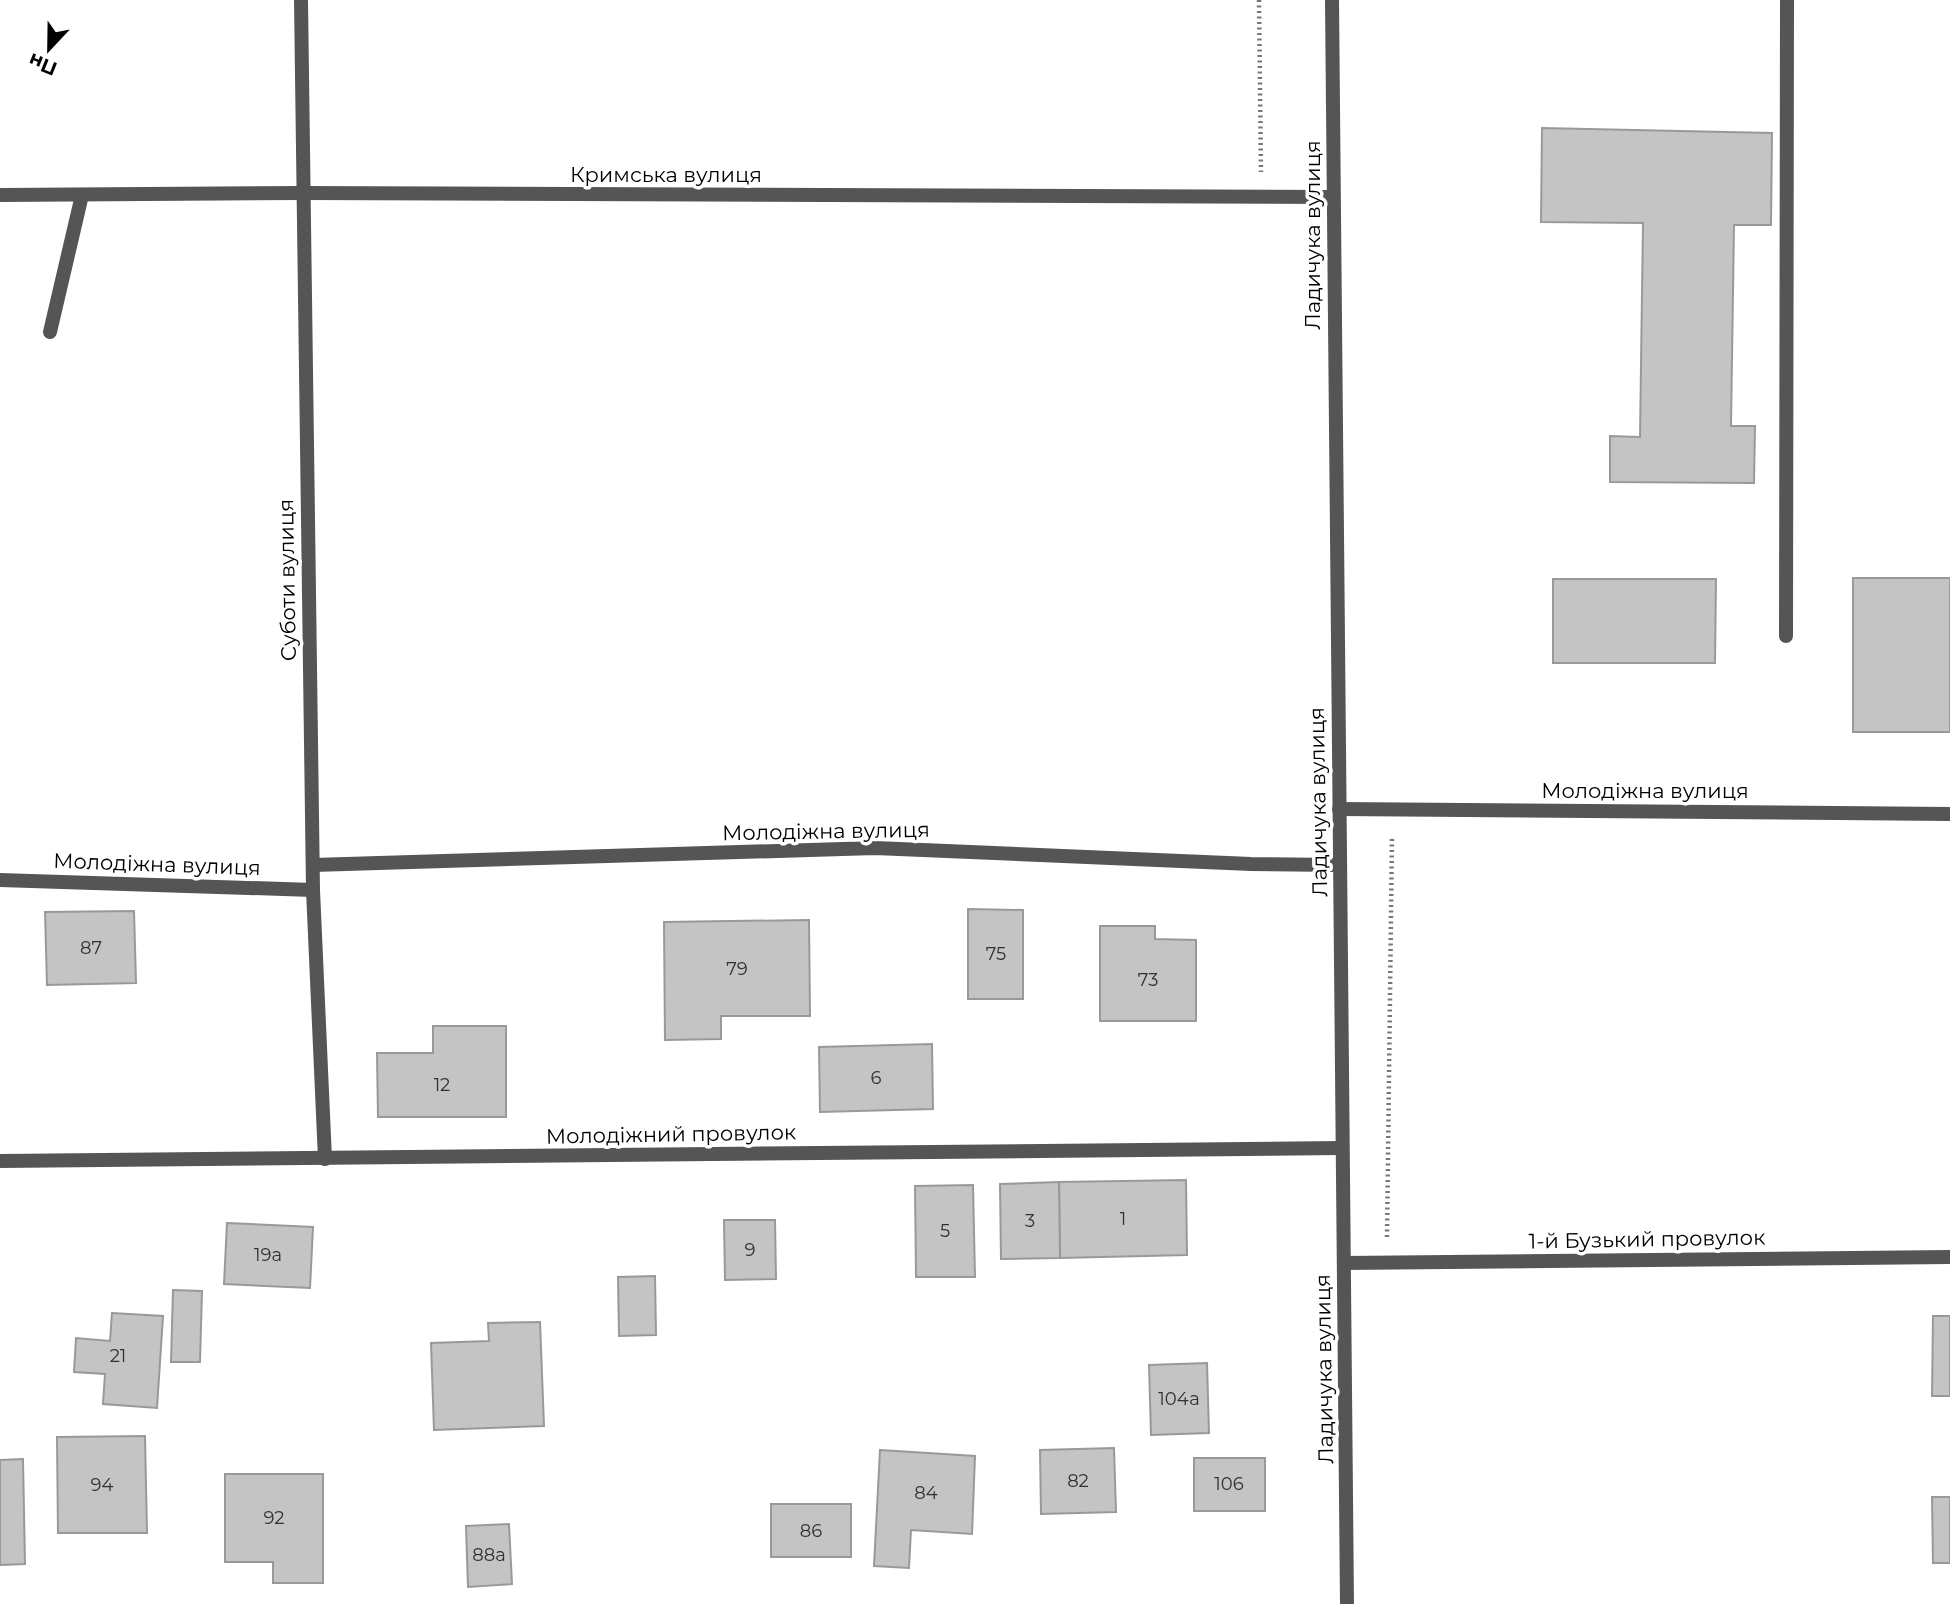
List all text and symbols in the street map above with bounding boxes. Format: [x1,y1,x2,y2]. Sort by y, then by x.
north arrow [14,14,84,84]
text: Пн [25,48,60,80]
street label: Ладичука вулиця [1300,140,1325,330]
street label: Кримська вулиця [570,162,762,187]
street label: Суботи вулиця [273,499,301,661]
street label: Ладичука вулиця [1304,707,1332,897]
street label: Молодіжна вулиця [1541,778,1749,803]
street label: Молодіжна вулиця [722,817,930,845]
street label: Молодіжна вулиця [53,848,261,880]
house number: 87 [80,937,102,959]
house number: 75 [986,943,1006,965]
house number: 79 [726,958,748,980]
house number: 73 [1138,969,1158,991]
house number: 6 [871,1067,882,1089]
house number: 12 [434,1074,450,1096]
street label: Молодіжний провулок [546,1119,796,1149]
house number: 1 [1120,1208,1126,1230]
house number: 3 [1025,1210,1035,1232]
house number: 5 [940,1220,950,1242]
street label: 1-й Бузький провулок [1529,1224,1765,1254]
house number: 9 [745,1239,756,1261]
house number: 19а [254,1244,282,1266]
street label: Ладичука вулиця [1310,1274,1338,1464]
house number: 21 [110,1345,126,1367]
house number: 104а [1158,1388,1200,1410]
house number: 82 [1067,1470,1089,1492]
house number: 106 [1214,1473,1244,1495]
house number: 94 [91,1474,114,1496]
house number: 84 [914,1482,938,1504]
house number: 92 [263,1507,285,1529]
house number: 86 [800,1520,822,1542]
house number: 88а [472,1544,506,1566]

